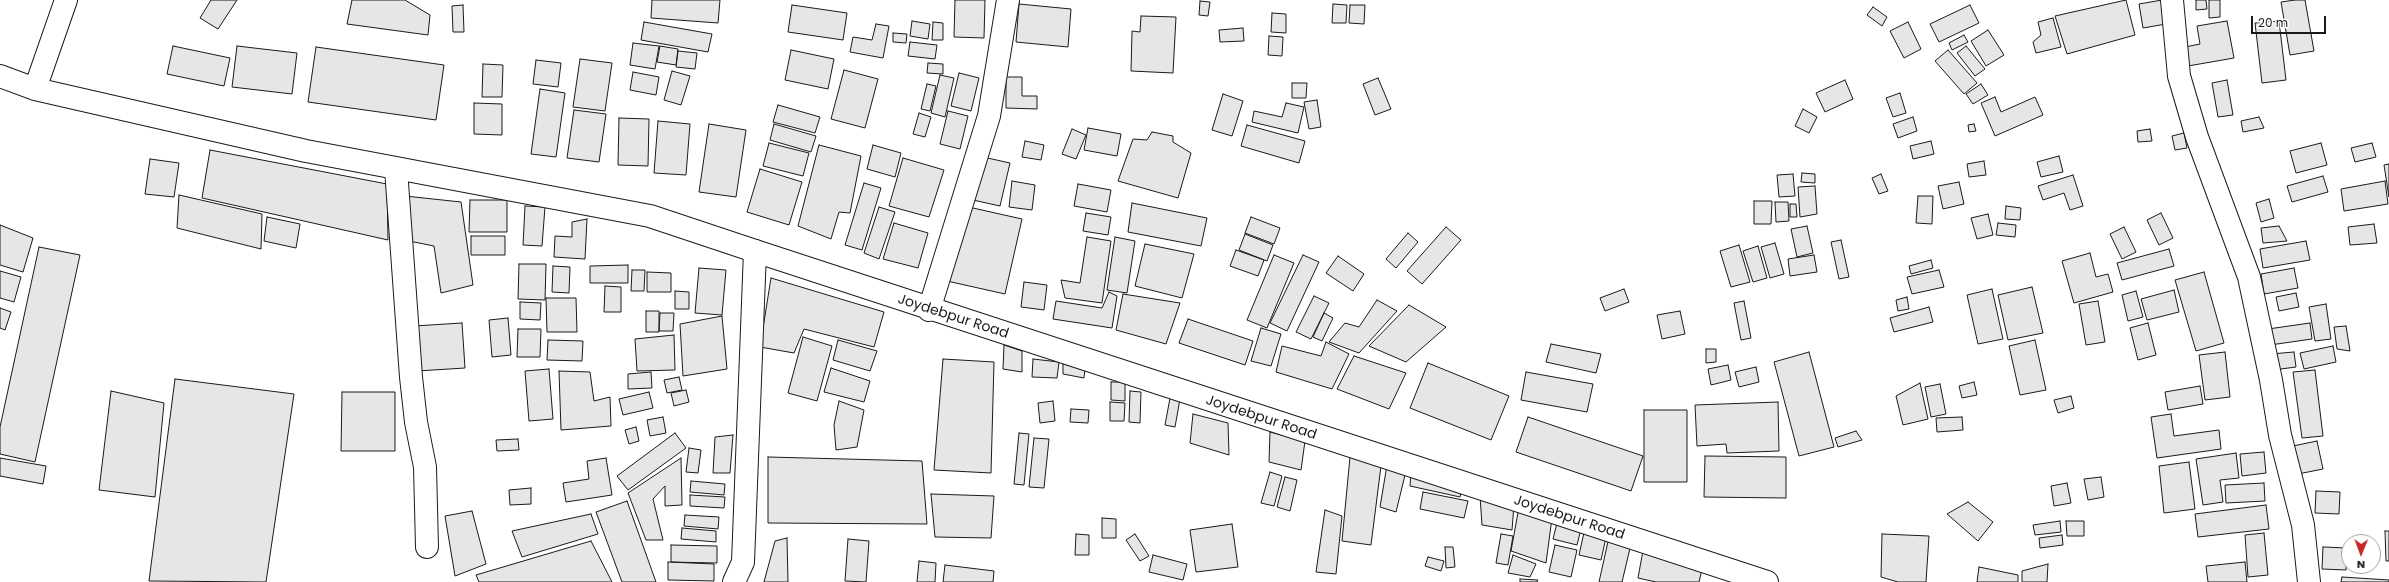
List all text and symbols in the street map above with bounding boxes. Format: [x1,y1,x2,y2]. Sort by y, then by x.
scale bar [2253,8,2328,34]
text: 20 m [2258,14,2288,31]
street label: Joydebpur Road [895,291,1011,343]
street label: Joydebpur Road [1203,392,1319,444]
street label: Joydebpur Road [1511,492,1627,544]
north arrow [2341,534,2381,574]
text: N [2357,557,2365,573]

